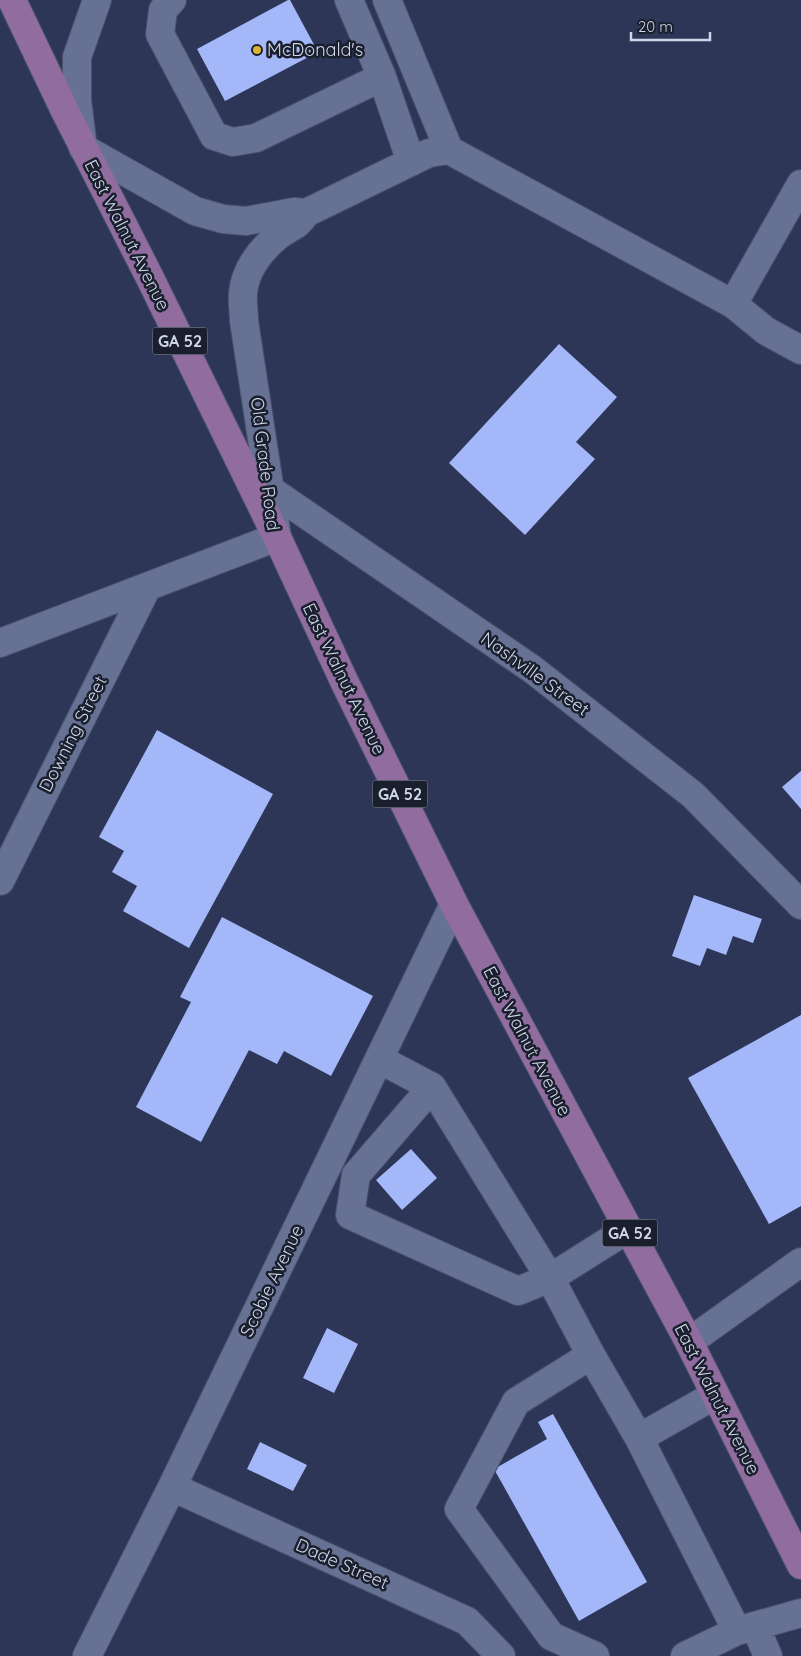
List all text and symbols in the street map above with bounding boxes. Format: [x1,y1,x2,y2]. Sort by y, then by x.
scale bar [631,10,710,42]
text: 20 m [638,17,673,36]
place label: McDonald's [267,38,363,61]
marker: McDonald's [251,44,263,56]
street label: East Walnut Avenue [79,156,175,314]
road number: GA 52 [152,328,208,354]
street label: Old Grade Road [246,396,285,532]
street label: East Walnut Avenue [298,599,391,758]
street label: Nashville Street [477,627,594,721]
street label: Downing Street [33,672,112,796]
road number: GA 52 [372,781,428,808]
street label: East Walnut Avenue [478,962,577,1119]
road number: GA 52 [602,1220,658,1246]
street label: Scobie Avenue [235,1221,309,1341]
street label: East Walnut Avenue [669,1320,765,1478]
street label: Dade Street [292,1533,392,1594]

